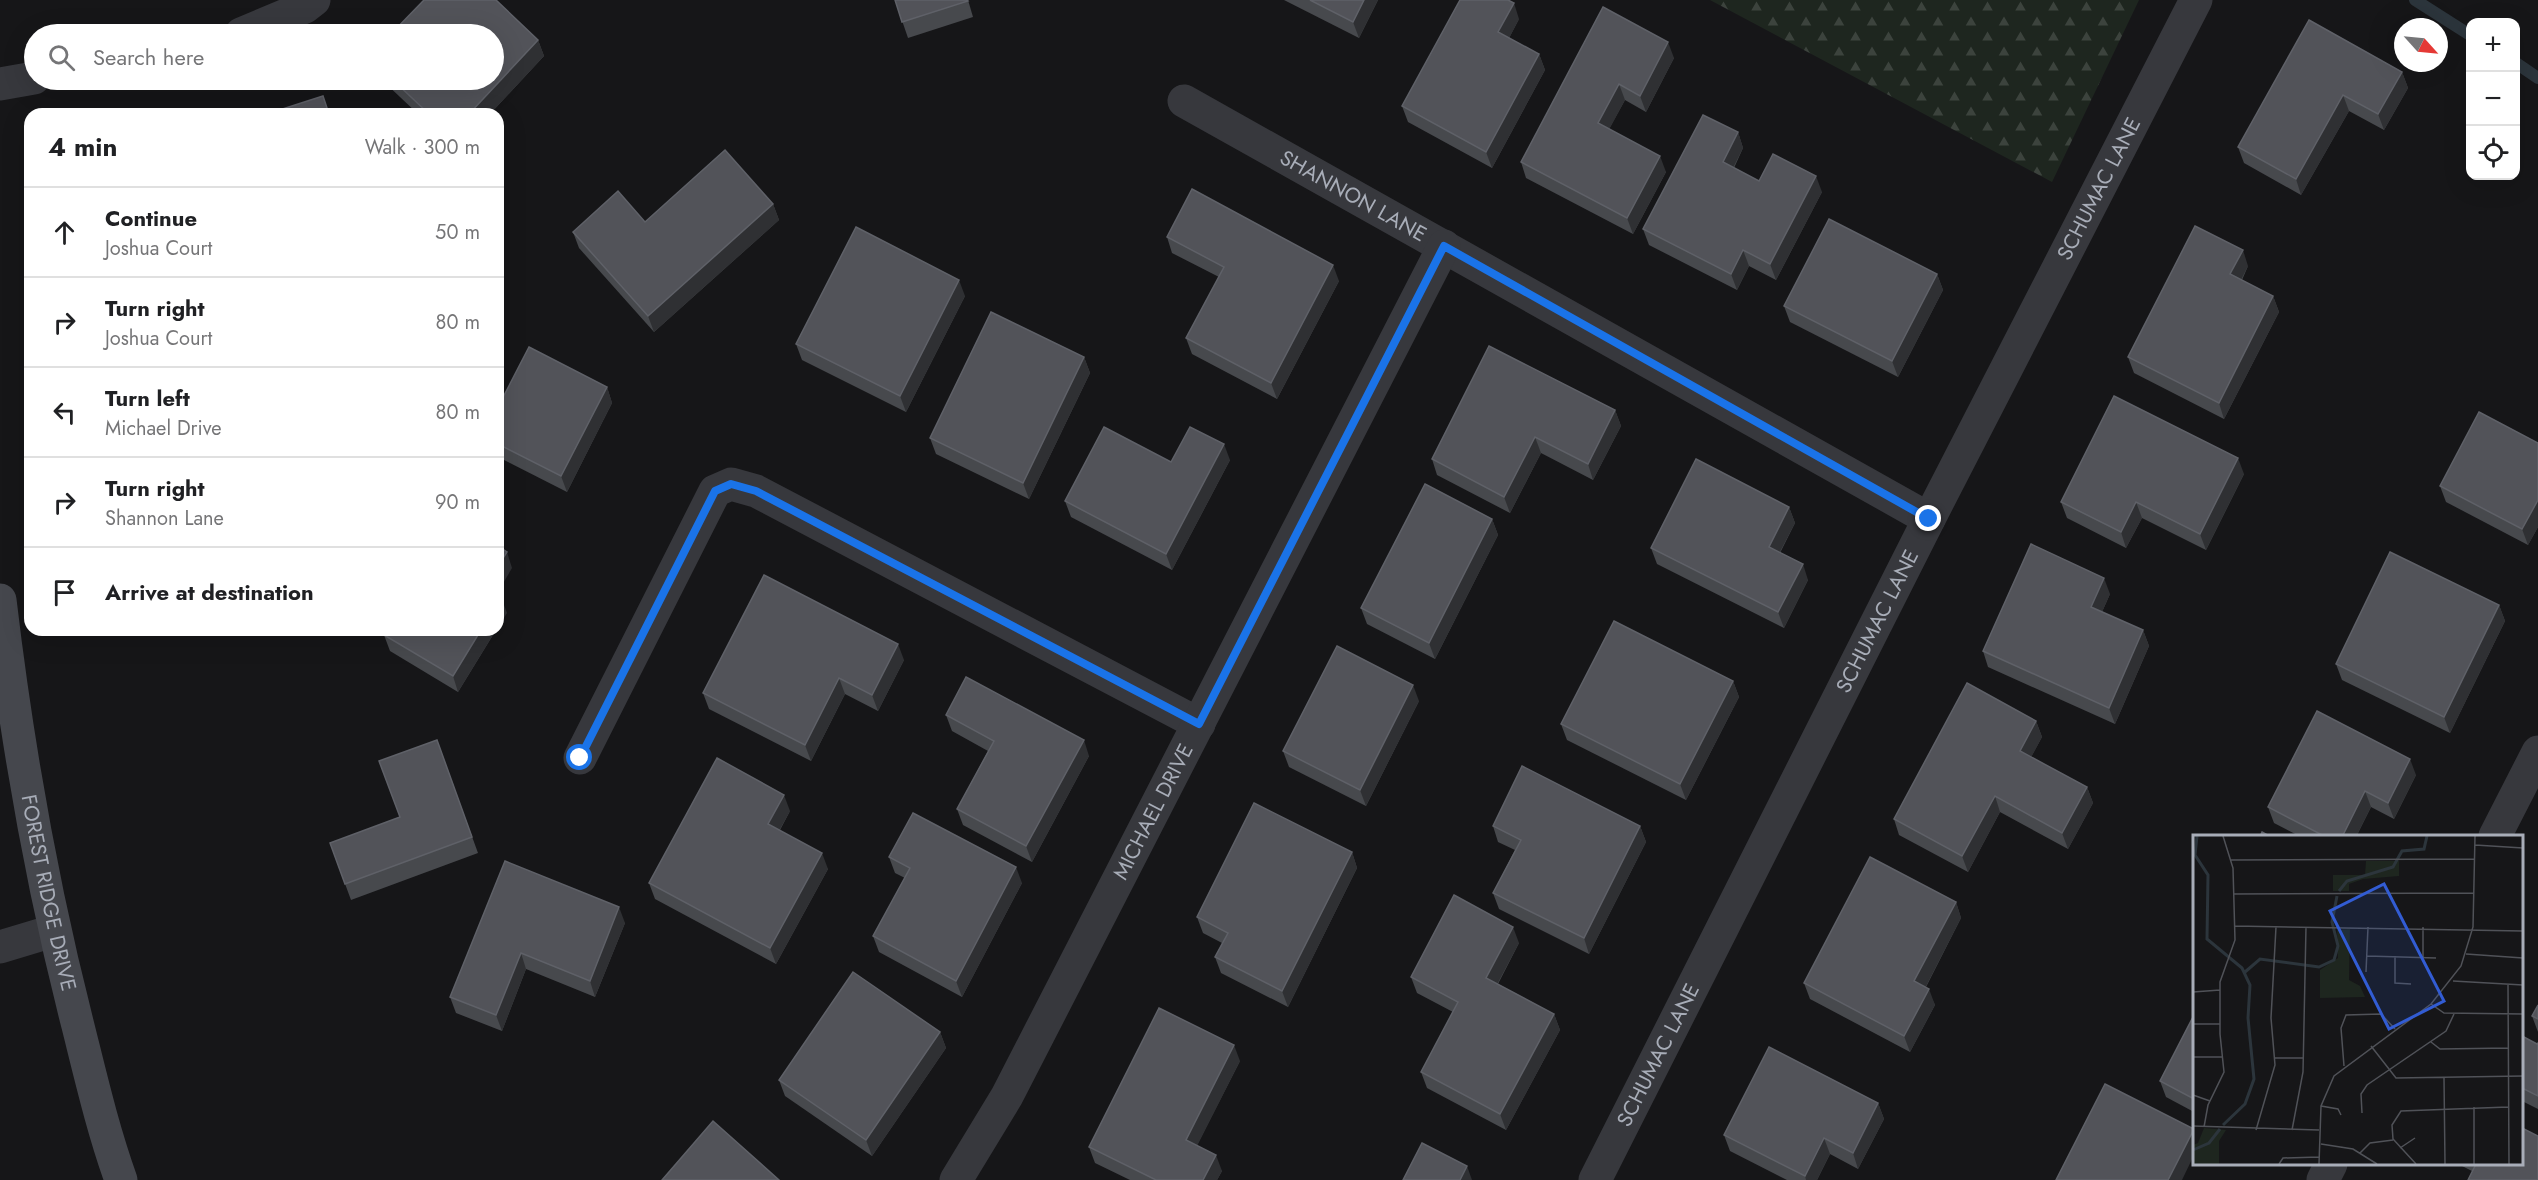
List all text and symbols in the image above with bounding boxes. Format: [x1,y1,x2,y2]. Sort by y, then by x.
north arrow [2394,18,2448,72]
map controls [2466,18,2520,180]
button: + [2466,18,2520,72]
search box [24,24,504,90]
icon: search [45,41,78,74]
text: Search here [93,41,204,73]
button: − [2466,72,2520,126]
street label: SCHUMAC LANE [2050,112,2148,265]
button: locate [2466,126,2520,180]
text: 4 min [48,128,117,166]
text: Walk · 300 m [365,133,480,162]
street label: SHANNON LANE [1274,143,1432,249]
text: Continue [105,202,197,234]
icon: ahead [48,216,81,249]
text: 50 m [435,218,480,247]
text: Joshua Court [105,234,212,263]
text: Turn right [105,292,205,324]
icon: right [48,306,81,339]
text: 80 m [435,308,480,337]
text: Joshua Court [105,324,212,353]
text: Turn left [105,382,190,414]
icon: left [48,396,81,429]
text: 80 m [435,398,480,427]
text: Michael Drive [105,414,221,443]
text: Turn right [105,472,205,504]
icon: right [48,486,81,519]
text: 90 m [435,488,480,517]
text: Shannon Lane [105,504,224,533]
route end [1915,505,1941,531]
street label: SCHUMAC LANE [1829,545,1926,698]
icon: arrive [48,576,81,609]
text: Arrive at destination [105,576,314,608]
street label: MICHAEL DRIVE [1106,738,1201,885]
route start [566,744,592,770]
street label: FOREST RIDGE DRIVE [14,792,84,994]
inset map [2193,835,2523,1165]
street label: SCHUMAC LANE [1609,978,1707,1132]

